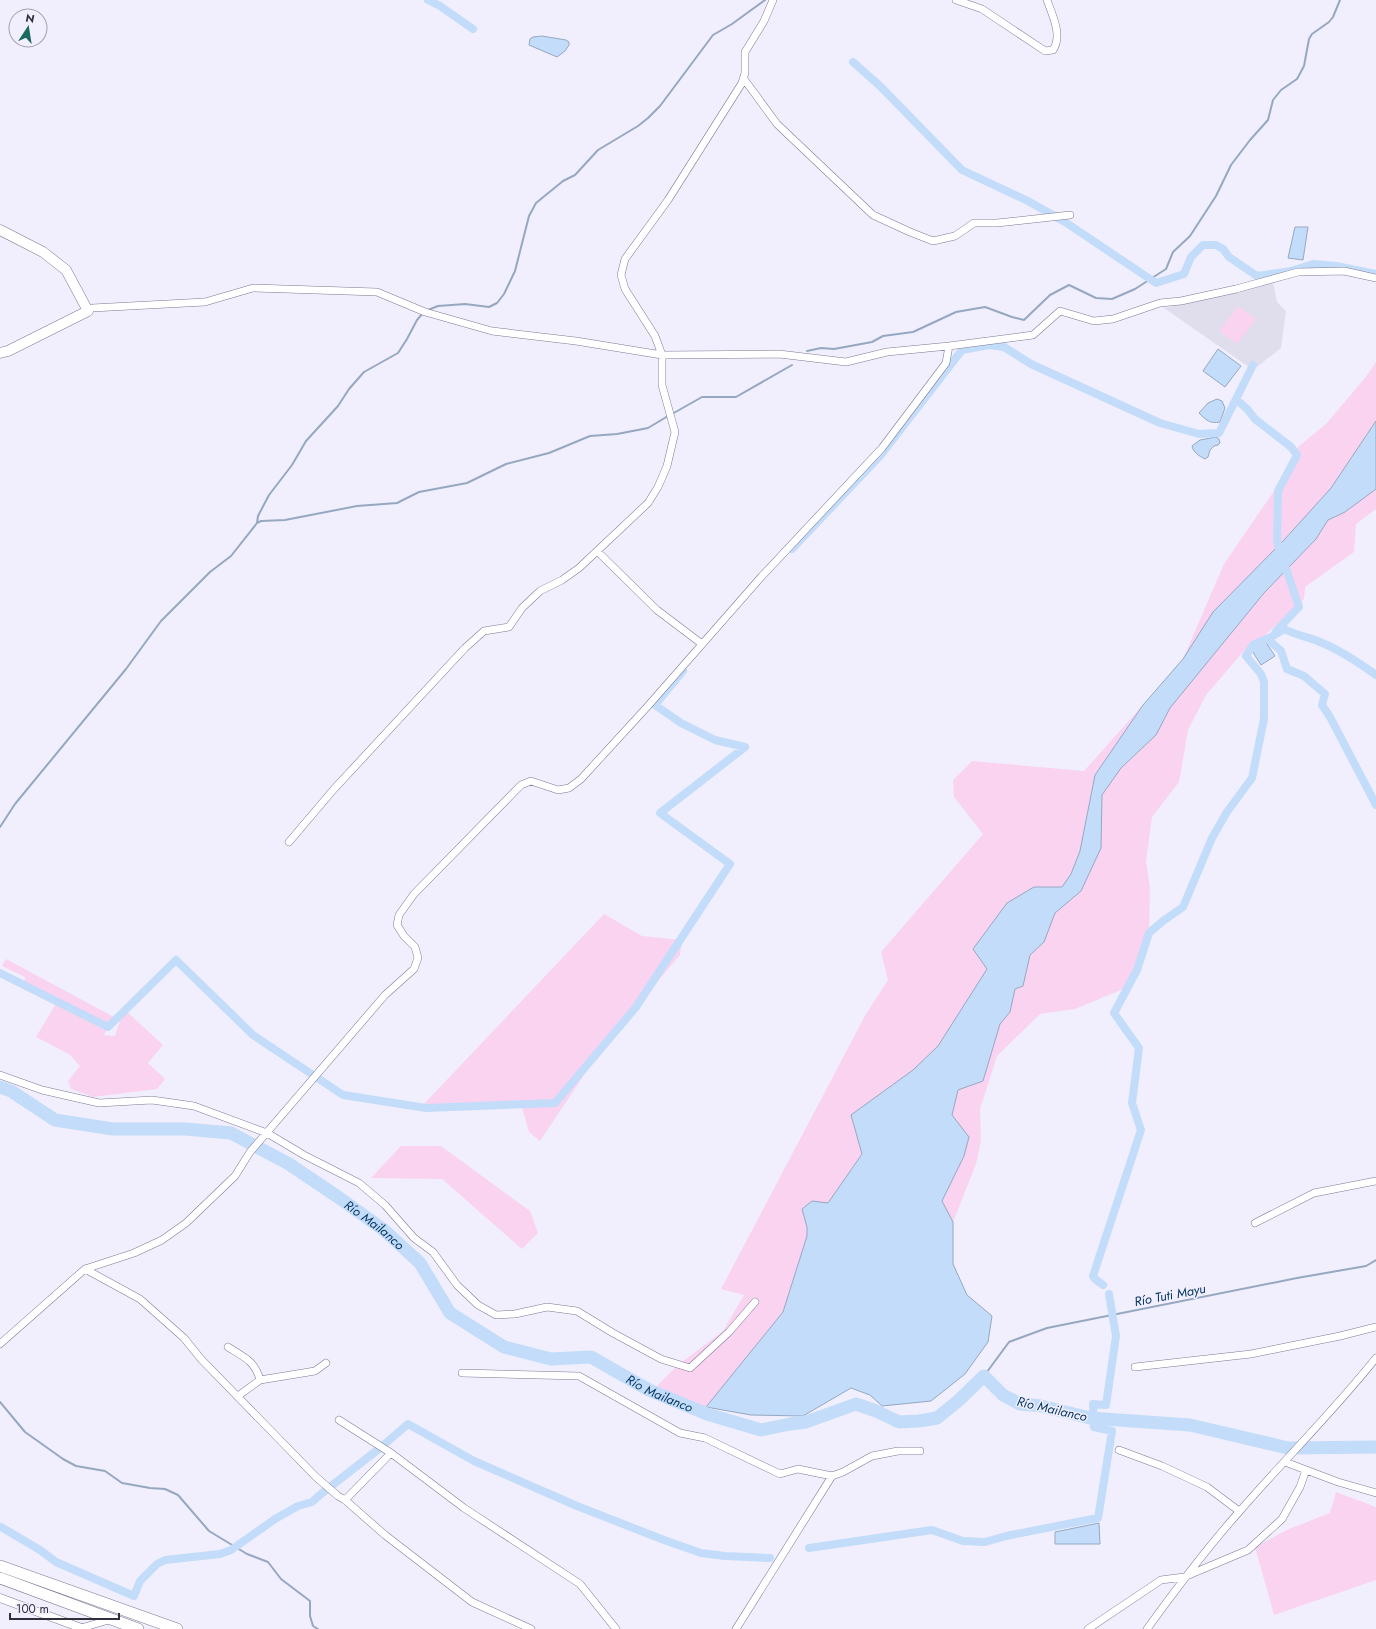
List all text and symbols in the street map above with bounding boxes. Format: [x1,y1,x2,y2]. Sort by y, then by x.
north arrow [8,8,48,48]
text: N [24,9,36,27]
water label: Río Mailanco [341,1195,409,1254]
water label: Río Tuti Mayu [1133,1279,1208,1311]
water label: Río Mailanco [623,1370,696,1417]
water label: Río Mailanco [1015,1392,1089,1426]
scale bar [10,1595,119,1621]
text: 100 m [16,1600,49,1618]

